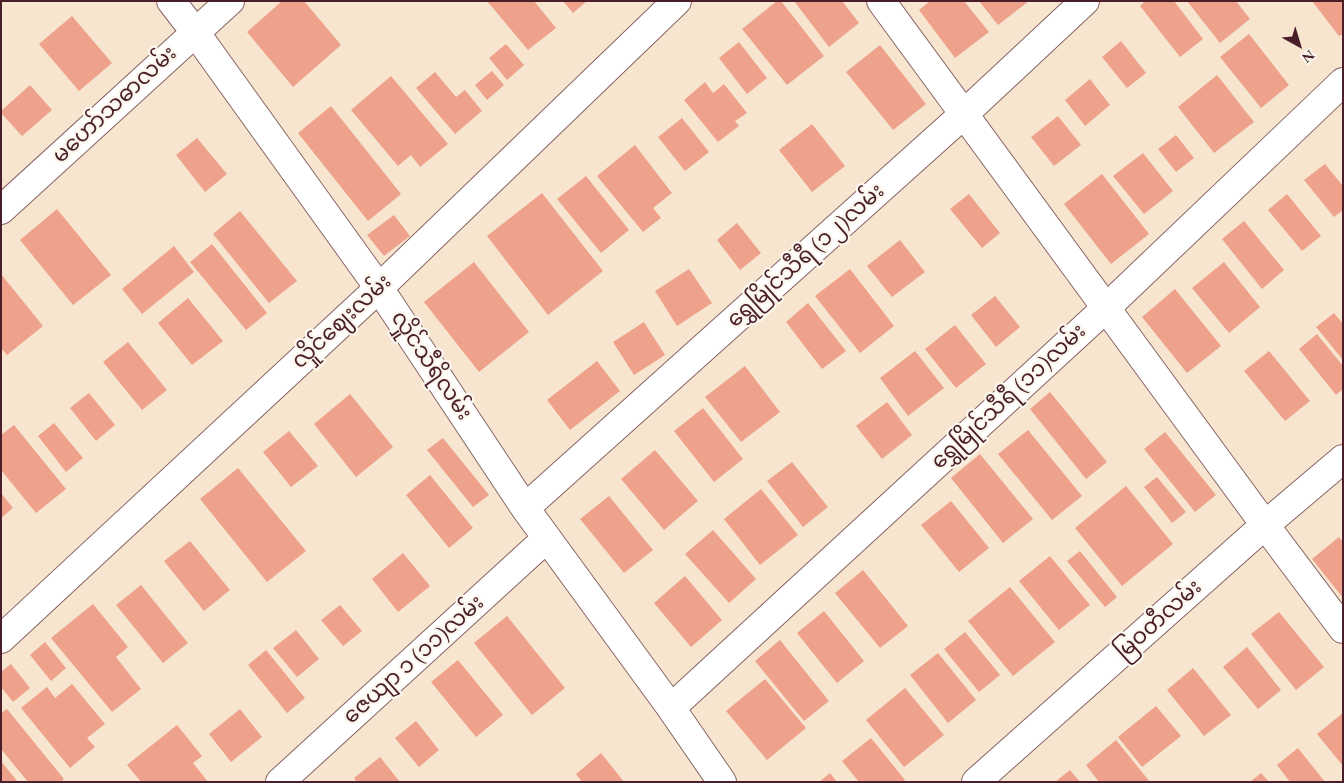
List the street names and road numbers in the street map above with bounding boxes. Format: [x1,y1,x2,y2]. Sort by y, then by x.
street label: မဟော်သဓာလမ်း [47,41,183,169]
street label: ရွှေမြိုင်သီရီ (၁၂)လမ်း [722,178,890,334]
street label: လှိုင်ဈေးလမ်း [287,269,397,375]
street label: လှိုင်သီရိလမ်း [385,306,477,426]
street label: ရွှေမြိုင်သီရီ (၁၁)လမ်း [926,319,1092,475]
street label: မြဝတီလမ်း [1111,574,1207,666]
street label: ဇေယျာ ၁ (၁၁)လမ်း [338,590,490,730]

